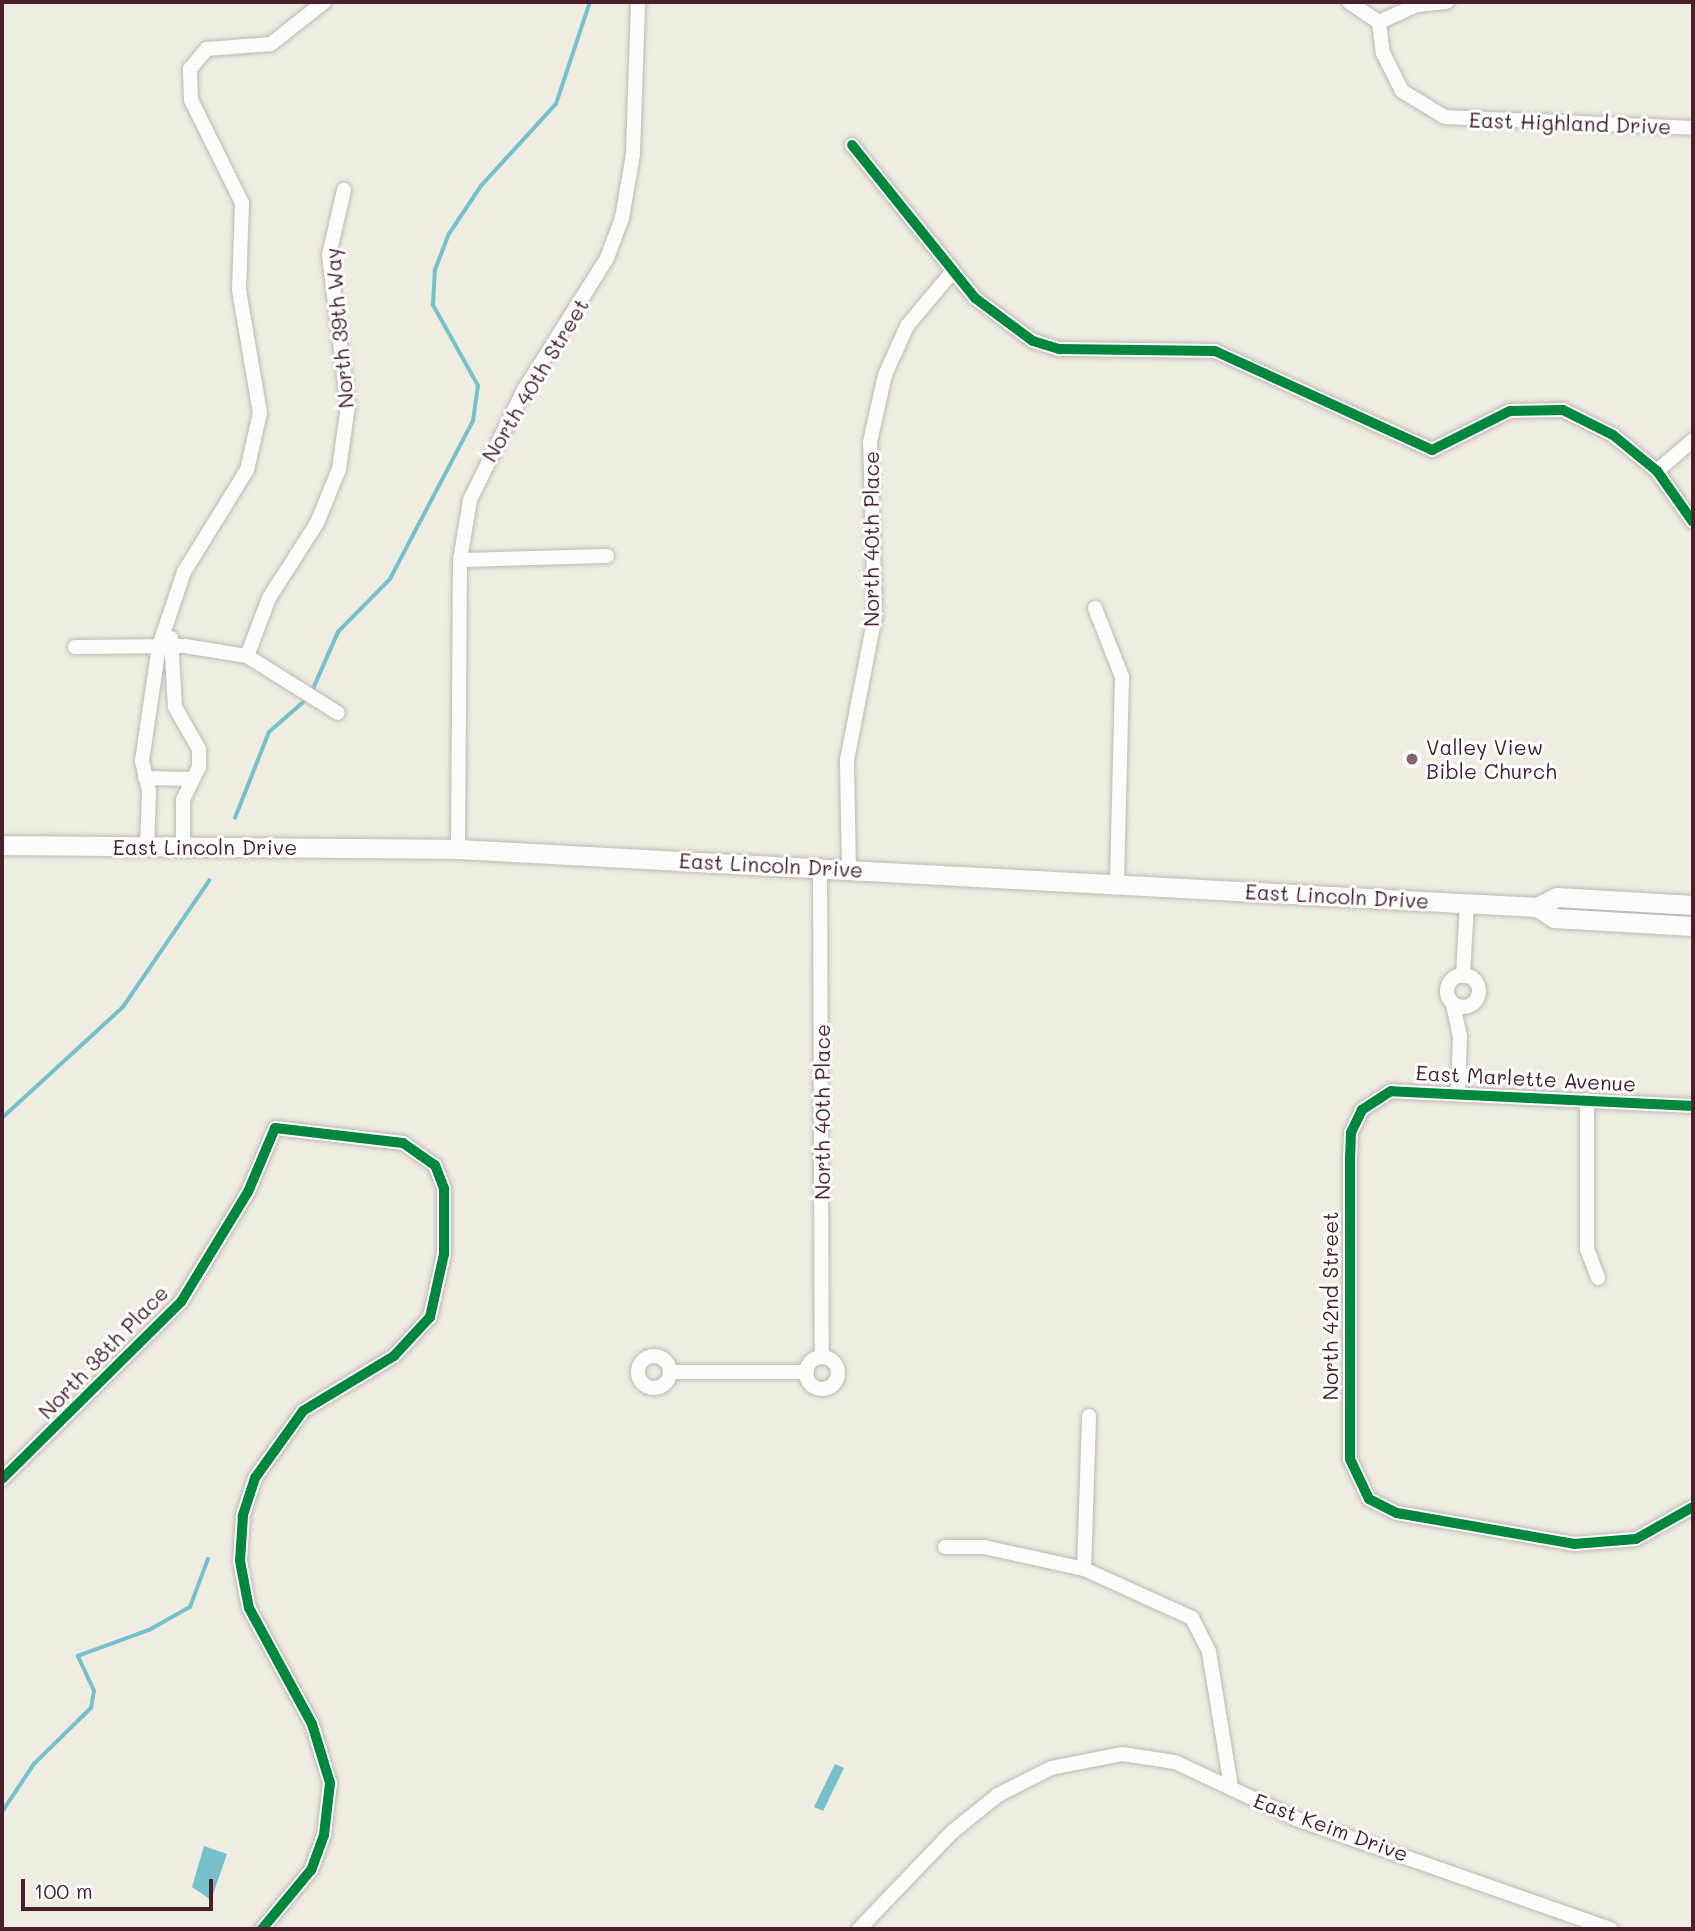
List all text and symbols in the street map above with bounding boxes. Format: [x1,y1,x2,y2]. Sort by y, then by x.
street label: East Highland Drive [1469,107,1671,139]
street label: North 39th Way [319,247,359,409]
street label: North 40th Street [476,294,594,466]
street label: North 40th Place [858,451,884,627]
place label: Valley View Bible Church [1426,734,1557,784]
marker: Valley View Bible Church [1404,751,1420,767]
street label: East Lincoln Drive [113,834,297,860]
street label: East Lincoln Drive [678,848,864,882]
street label: East Lincoln Drive [1244,879,1430,913]
street label: North 40th Place [809,1024,835,1200]
street label: East Marlette Avenue [1415,1060,1637,1096]
street label: North 42nd Street [1317,1212,1343,1400]
street label: North 38th Place [33,1280,173,1424]
street label: East Keim Drive [1250,1787,1412,1867]
scale bar [24,1864,217,1908]
text: 100 m [34,1877,93,1904]

